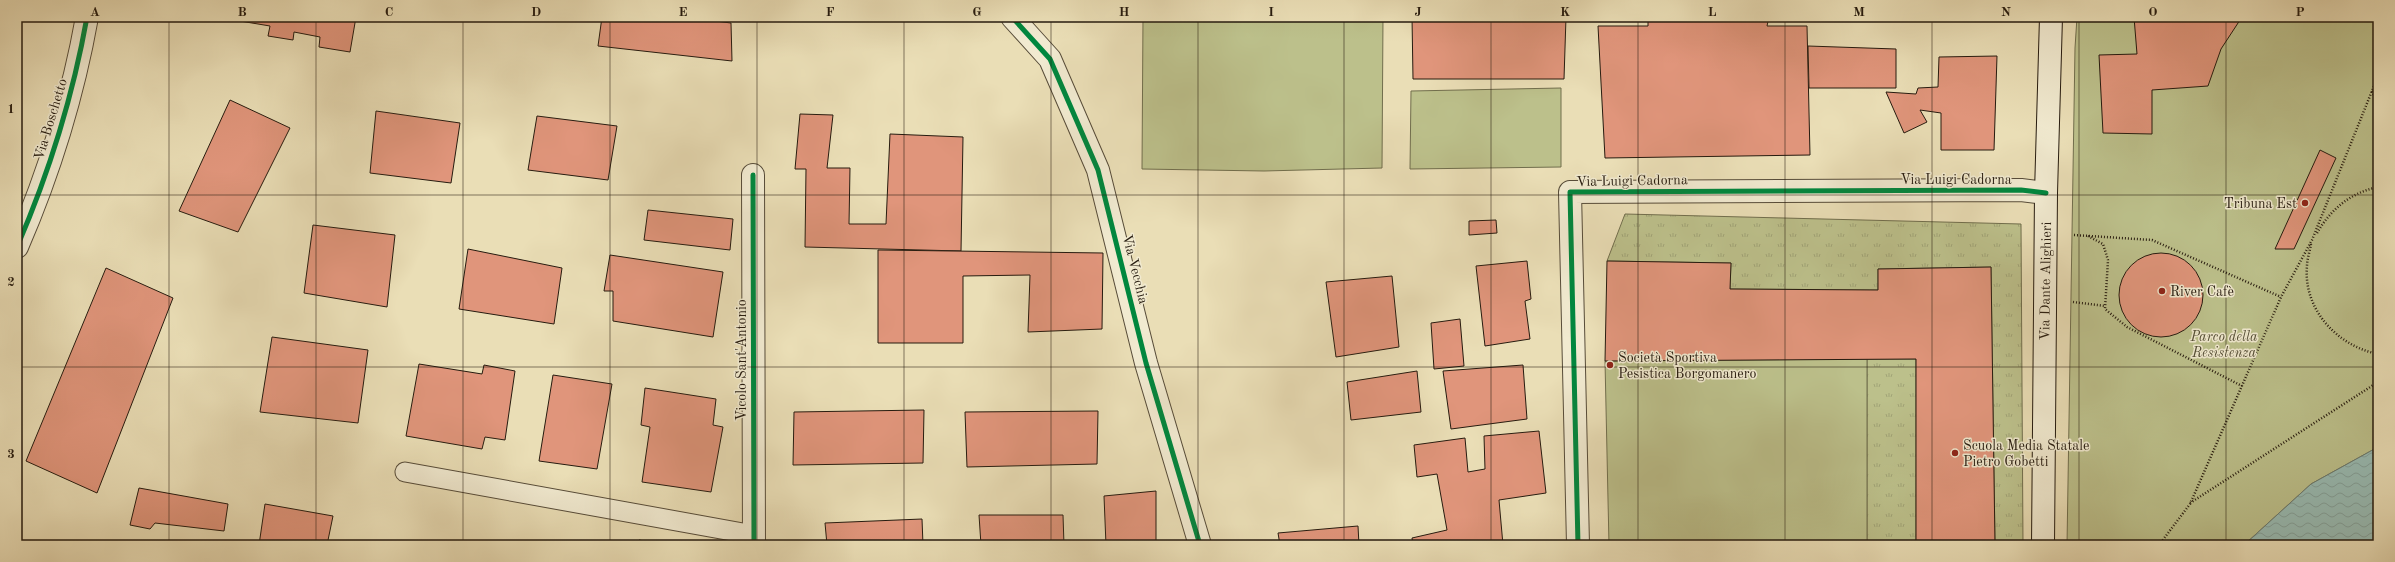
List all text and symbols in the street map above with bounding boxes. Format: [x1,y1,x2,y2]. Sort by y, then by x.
text: A [90,6,100,19]
text: B [237,6,247,19]
text: C [385,6,393,19]
text: D [531,6,541,19]
text: E [679,6,688,19]
text: F [826,6,835,19]
text: G [972,6,982,19]
text: H [1119,6,1130,19]
text: I [1268,6,1274,19]
text: J [1414,6,1422,19]
text: K [1560,6,1570,19]
text: L [1708,6,1717,19]
text: M [1853,6,1865,19]
text: N [2001,6,2011,19]
text: O [2148,6,2158,19]
text: P [2295,6,2305,19]
street label: Via Boschetto [32,77,70,162]
text: 1 [7,103,15,116]
street label: Via Luigi Cadorna [1576,173,1688,189]
street label: Via Luigi Cadorna [1900,173,2012,187]
place label: Tribuna Est [2224,197,2297,211]
marker: Tribuna Est [2300,198,2310,208]
street label: Via Dante Alighieri [2038,221,2054,340]
street label: Via Vecchia [1120,233,1150,306]
text: 2 [7,276,15,289]
place label: River Cafè [2170,285,2234,299]
marker: River Cafè [2157,286,2167,296]
street label: Vicolo Sant'Antonio [735,299,749,421]
park label: Parco della Resistenza [2189,330,2258,360]
place label: Società Sportiva Pesistica Borgomanero [1618,351,1756,381]
marker: Società Sportiva Pesistica Borgomanero [1605,360,1615,370]
place label: Scuola Media Statale Pietro Gobetti [1963,439,2089,469]
text: 3 [7,448,15,461]
marker: Scuola Media Statale Pietro Gobetti [1950,448,1960,458]

